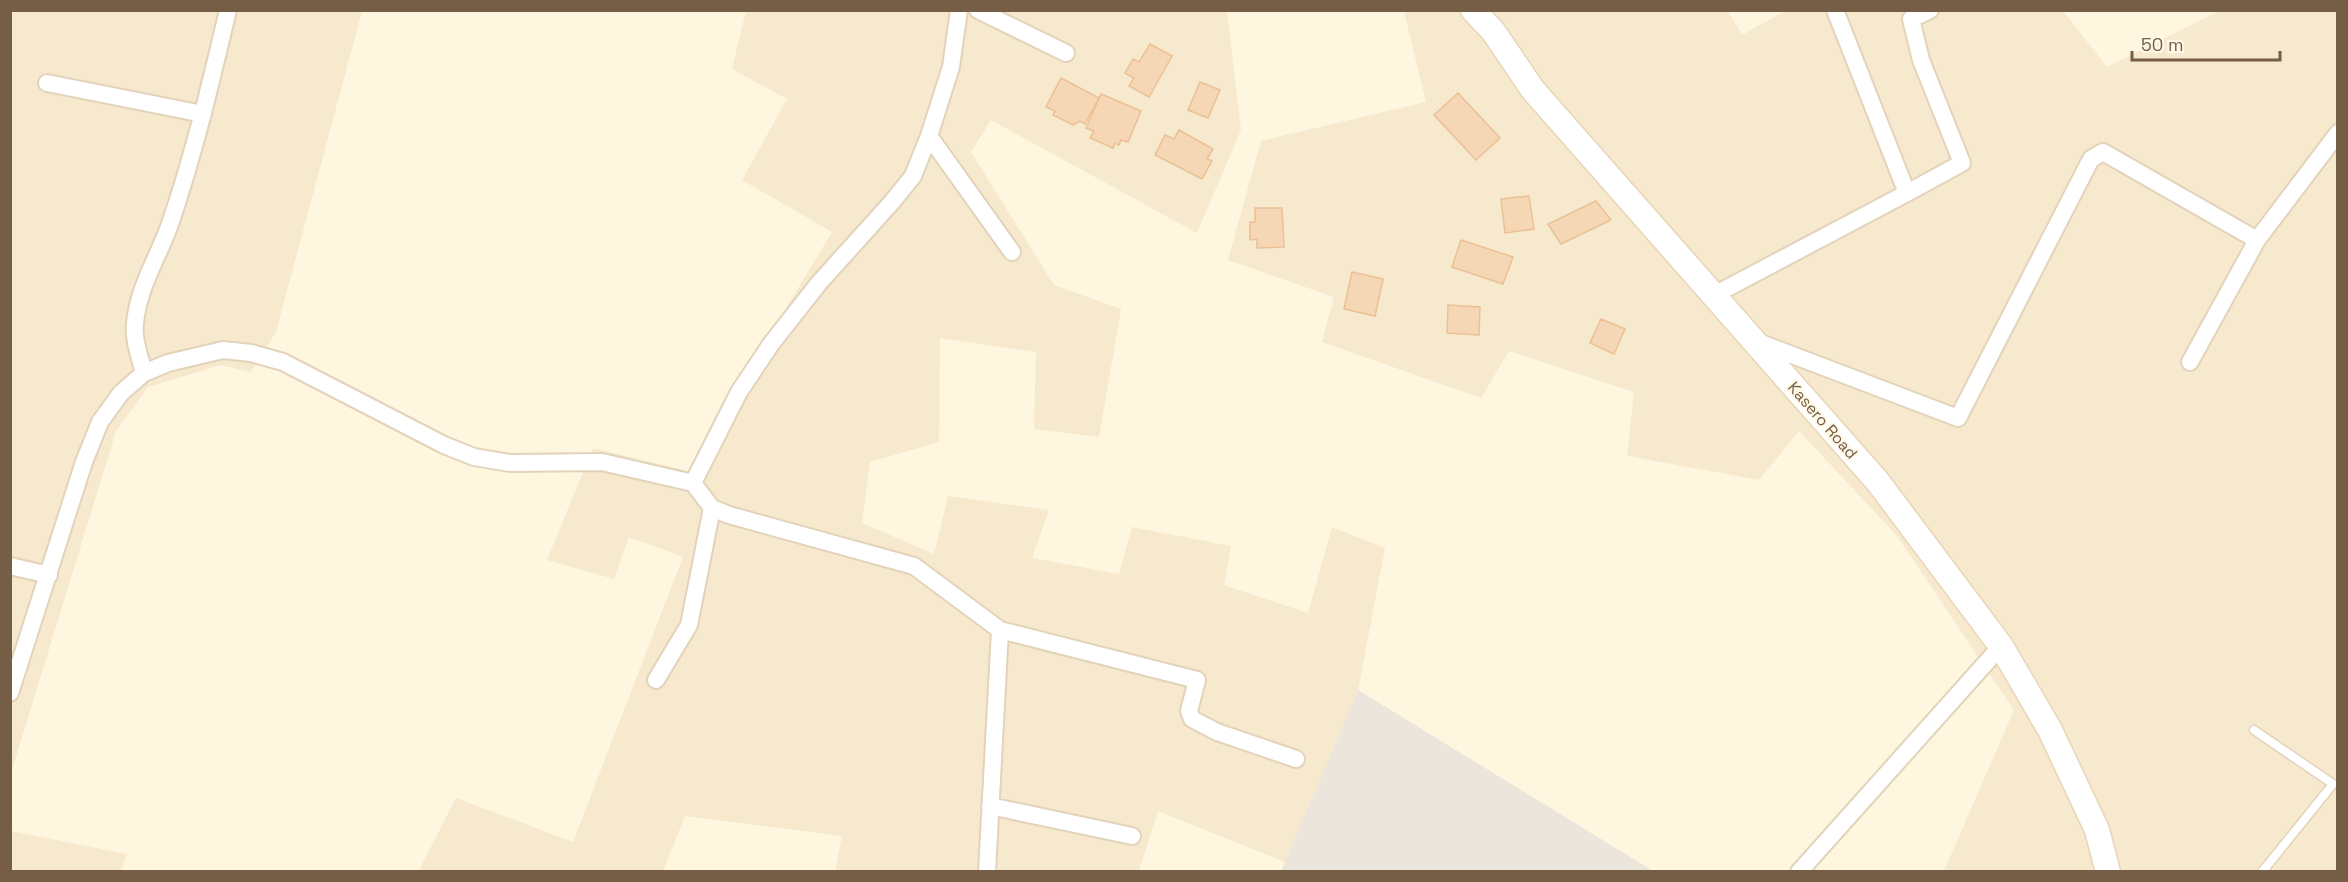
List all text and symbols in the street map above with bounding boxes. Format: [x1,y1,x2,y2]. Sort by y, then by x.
scale bar [2132,24,2280,62]
text: 50 m [2141,33,2183,56]
street label: Kasero Road [1783,377,1862,463]

